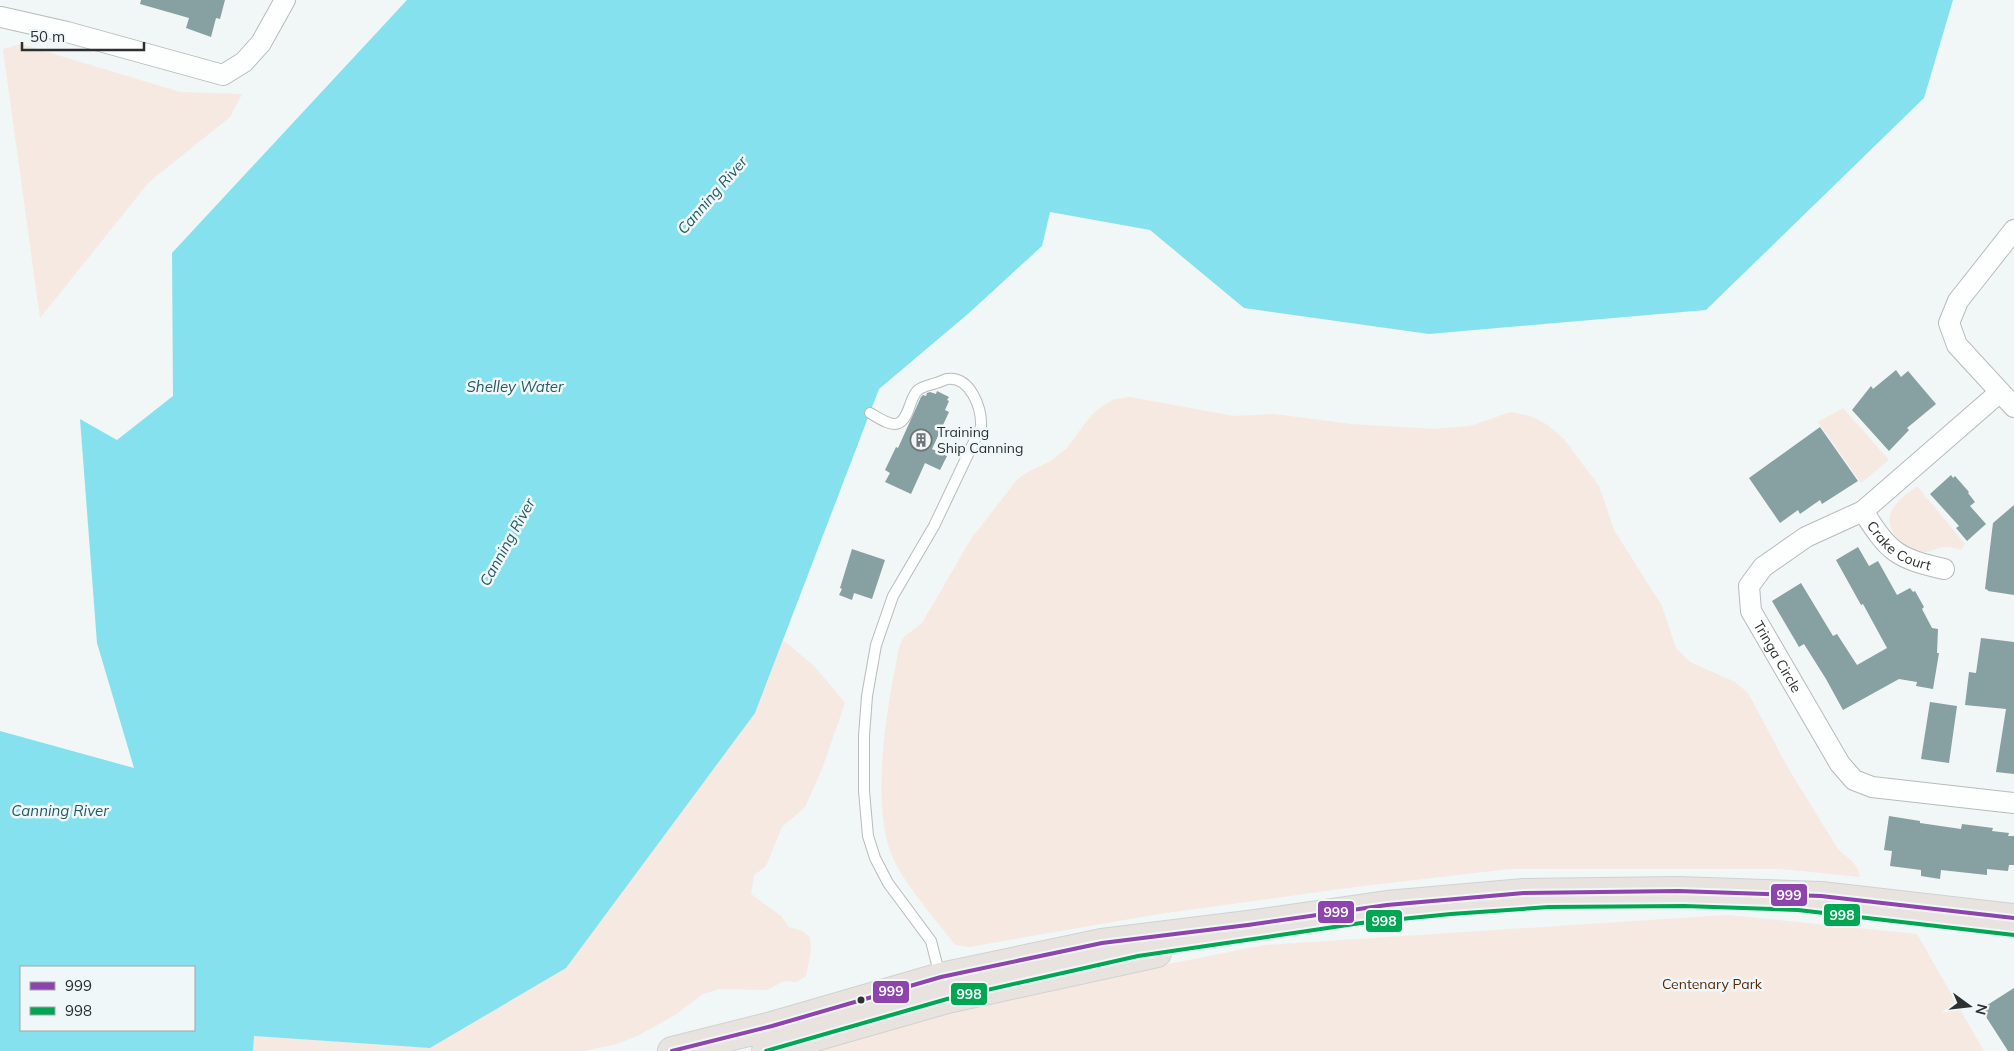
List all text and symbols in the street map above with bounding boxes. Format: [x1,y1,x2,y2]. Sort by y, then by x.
scale bar [22,20,145,52]
text: 50 m [30,27,65,46]
water label: Canning River [673,152,751,238]
water label: Shelley Water [467,377,564,396]
place label: Training Ship Canning [937,423,1023,457]
building icon: Training Ship Canning [909,428,933,452]
water label: Canning River [475,494,539,589]
street label: Crake Court [1863,517,1933,575]
street label: Tringa Circle [1750,617,1806,696]
water label: Canning River [11,801,109,820]
line badge: 999 [1770,883,1808,907]
text: 999 [1776,886,1802,904]
line badge: 999 [1317,900,1355,924]
text: 999 [1323,903,1349,921]
line badge: 998 [1823,903,1861,927]
text: 998 [1829,906,1855,924]
line badge: 998 [1365,909,1403,933]
text: 998 [1371,912,1397,930]
legend [20,966,195,1031]
park label: Centenary Park [1662,975,1763,993]
text: 999 [65,976,92,995]
line badge: 999 [872,980,910,1004]
north arrow [1944,981,1994,1031]
text: 999 [878,982,904,1000]
line badge: 998 [950,982,988,1006]
text: 998 [956,985,982,1003]
unlabelled marker [856,995,866,1005]
text: 998 [65,1001,92,1020]
text: N [1971,1002,1992,1017]

